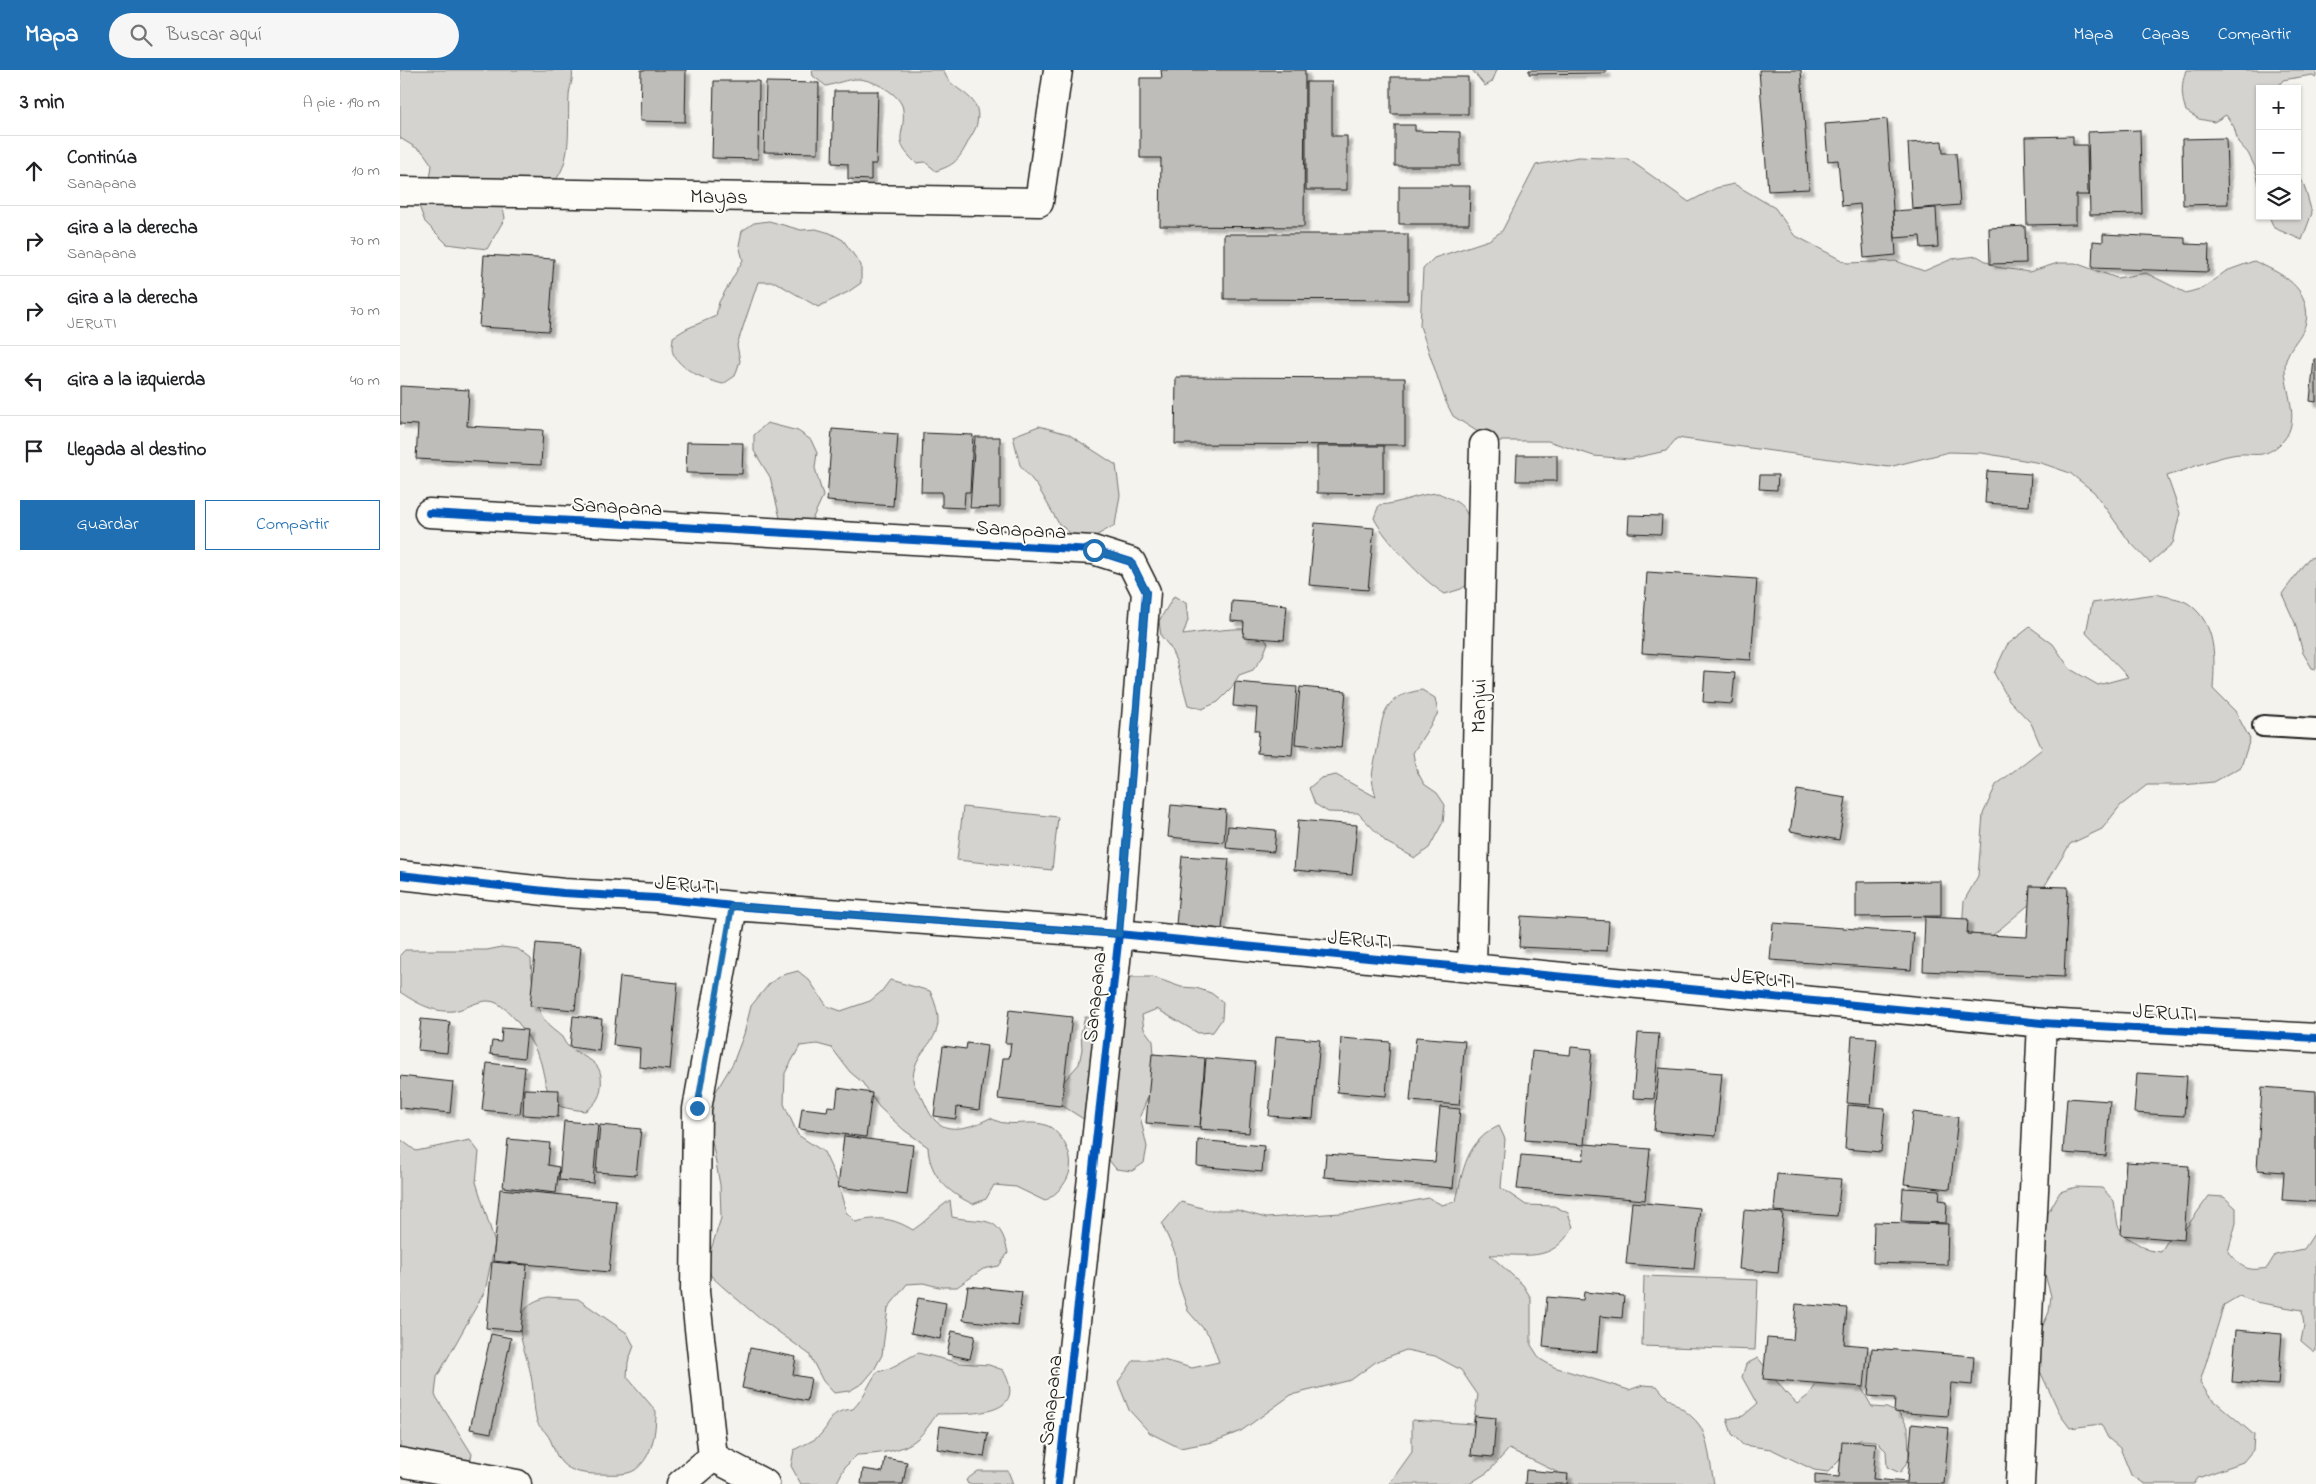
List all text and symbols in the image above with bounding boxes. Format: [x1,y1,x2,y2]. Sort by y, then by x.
search box [109,13,459,58]
text: Mapa [25,18,79,53]
icon: search [127,21,155,49]
text: Buscar aquí [167,22,262,49]
text: Mapa [2073,22,2114,48]
text: Capas [2142,22,2190,48]
text: Compartir [2218,22,2291,48]
map controls [2256,85,2301,220]
button: + [2256,85,2301,130]
text: 3 min [20,88,64,118]
text: A pie · 190 m [303,91,380,115]
button: − [2256,130,2301,175]
text: Continúa [67,145,137,172]
icon: ahead [20,157,48,185]
text: 10 m [352,159,380,183]
text: Sanapana [67,172,136,196]
button: layers [2256,175,2301,220]
street label: Mayas [690,182,748,216]
text: Gira a la derecha [67,215,198,242]
icon: right [20,227,48,255]
text: 70 m [350,229,380,253]
text: Sanapana [67,242,136,266]
text: Gira a la derecha [67,285,198,312]
icon: right [20,297,48,325]
text: 70 m [350,299,380,323]
text: JERUTI [67,312,116,336]
icon: left [20,367,48,395]
text: Gira a la izquierda [67,367,205,394]
text: 40 m [350,369,380,393]
icon: arrive [20,437,48,465]
text: Llegada al destino [67,437,206,464]
street label: Sanapana [571,491,663,525]
button: Guardar [20,500,195,550]
button: Compartir [205,500,380,550]
street label: Sanapana [975,514,1067,548]
route start [1083,539,1106,562]
street label: Manjui [1465,679,1495,733]
street label: JERUTI [653,868,720,904]
street label: JERUTI [1326,923,1393,959]
street label: Sanapana [1076,950,1116,1044]
street label: JERUTI [1729,962,1797,998]
street label: JERUTI [2132,997,2198,1031]
route end [686,1097,709,1120]
street label: Sanapana [1032,1353,1072,1447]

